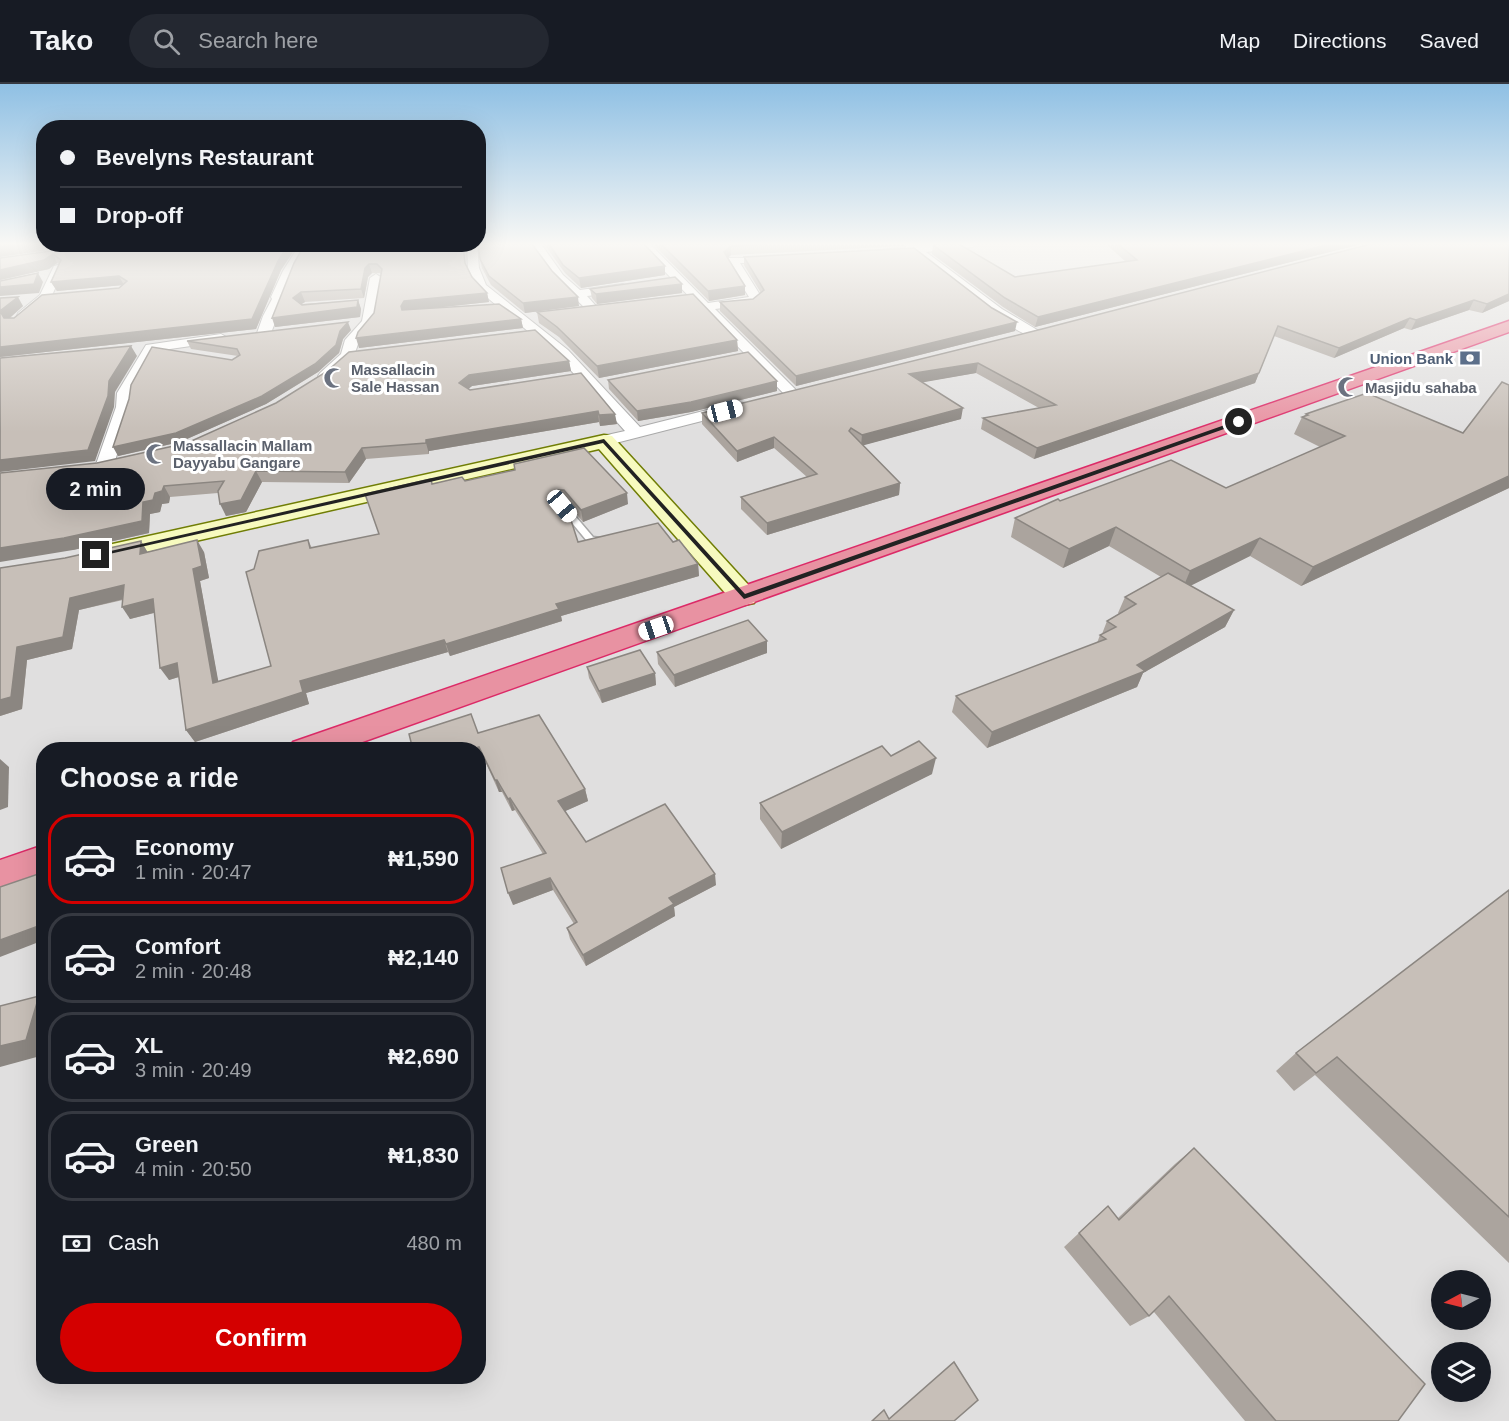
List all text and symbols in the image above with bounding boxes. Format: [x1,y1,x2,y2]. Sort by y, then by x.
search box [129,14,549,68]
text: Tako [30,25,93,56]
icon: search [150,25,183,58]
text: Search here [198,28,318,53]
text: Map [1219,29,1260,52]
text: Directions [1293,29,1386,52]
text: Saved [1419,29,1479,52]
text: Bevelyns Restaurant [96,145,314,170]
text: Drop-off [96,203,183,228]
bank icon: Union Bank [1458,346,1482,370]
place label: Union Bank [1370,350,1454,367]
place label: Massallacin Sale Hassan [351,361,439,395]
mosque icon: Massallacin Sale Hassan [322,366,346,390]
mosque icon: Masjidu sahaba [1336,375,1360,399]
place label: Masjidu sahaba [1365,379,1477,396]
car [705,398,745,424]
route start [1225,408,1252,435]
place label: Massallacin Mallam Dayyabu Gangare [173,437,312,471]
mosque icon: Massallacin Mallam Dayyabu Gangare [144,442,168,466]
callout: 2 min [46,468,146,510]
text: 2 min [69,478,122,500]
car [544,486,580,526]
route end [82,541,109,568]
car [636,614,676,642]
text: Choose a ride [60,763,239,793]
icon: car [63,832,117,886]
text: Economy [135,835,234,860]
text: ₦1,590 [388,846,459,871]
text: 1 min · 20:47 [135,861,252,883]
icon: car [63,931,117,985]
text: Comfort [135,934,221,959]
text: ₦2,140 [388,945,459,970]
text: 2 min · 20:48 [135,960,252,982]
icon: car [63,1030,117,1084]
text: XL [135,1033,163,1058]
text: ₦2,690 [388,1044,459,1069]
text: 3 min · 20:49 [135,1059,252,1081]
icon: car [63,1129,117,1183]
text: Green [135,1132,199,1157]
text: ₦1,830 [388,1143,459,1168]
text: 4 min · 20:50 [135,1158,252,1180]
icon: cash [60,1227,93,1260]
text: Cash [108,1230,159,1255]
text: 480 m [406,1232,462,1254]
north arrow [1431,1270,1491,1330]
map controls [1431,1270,1491,1402]
button: Confirm [60,1303,462,1372]
button: layers [1431,1342,1491,1402]

